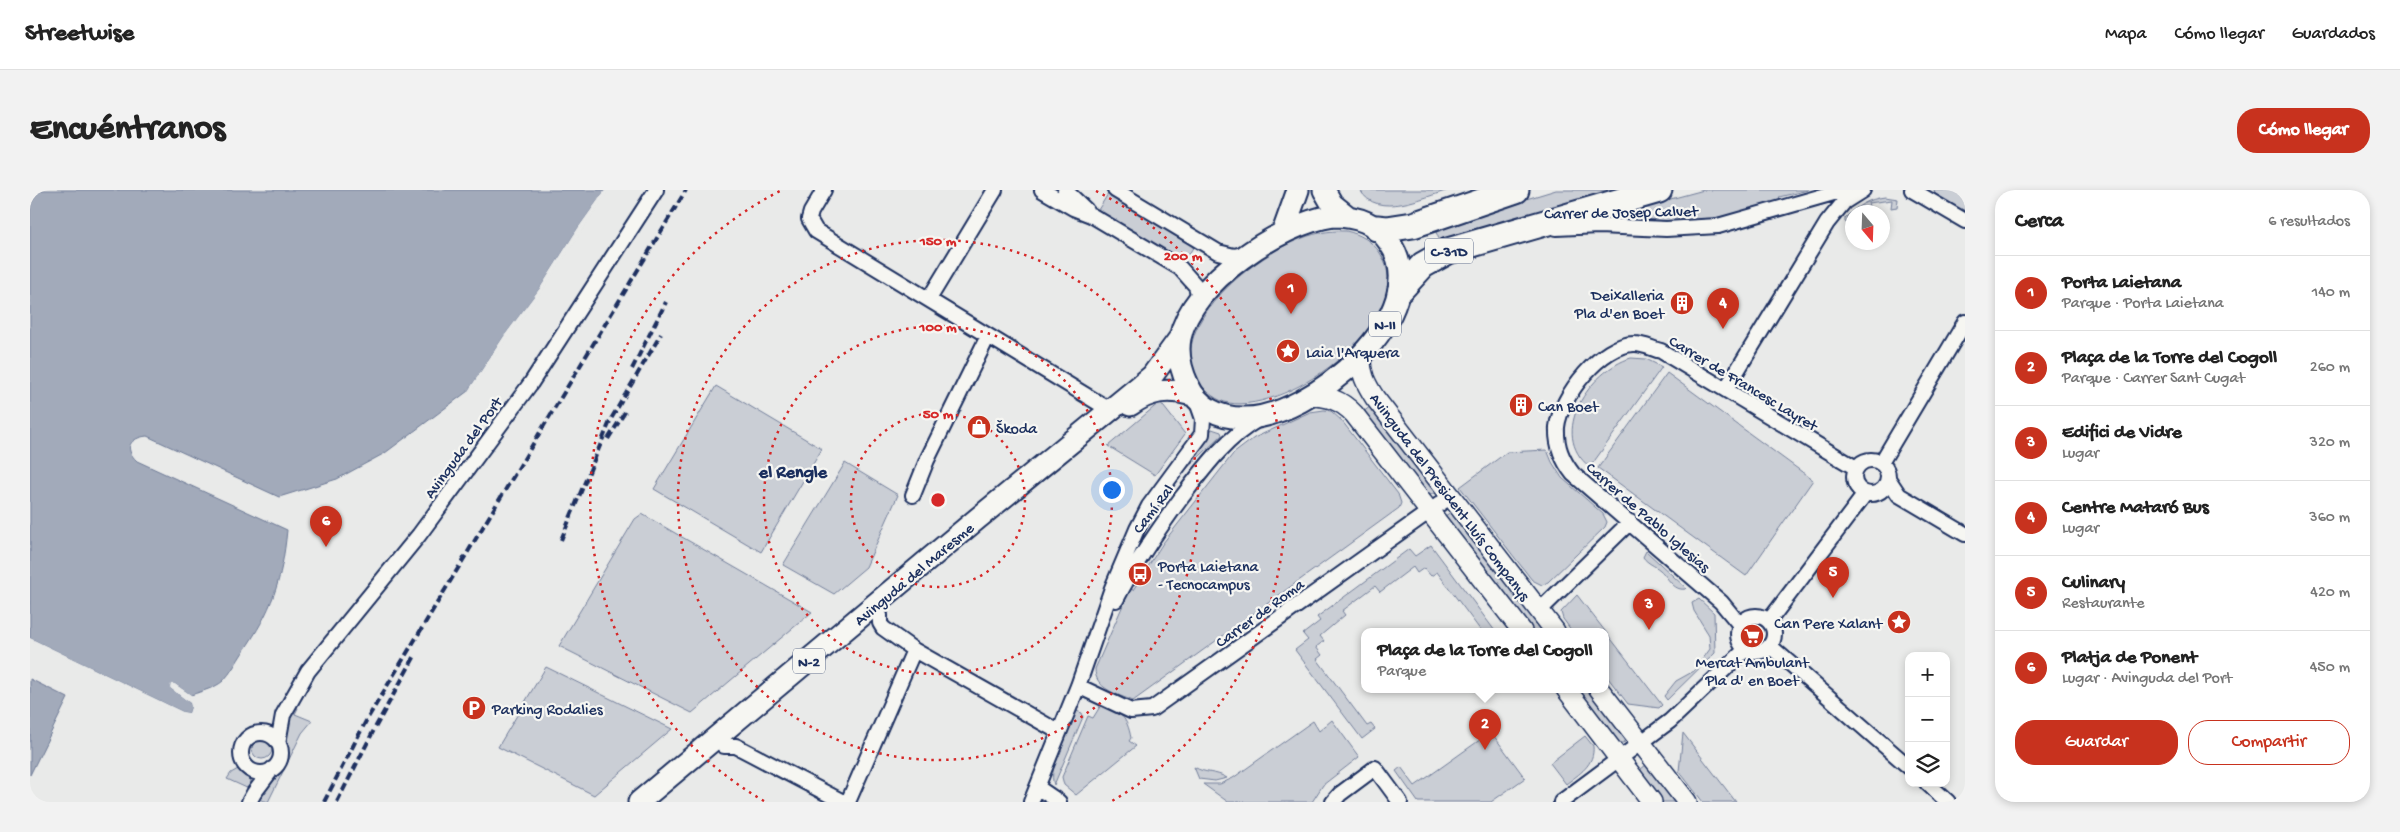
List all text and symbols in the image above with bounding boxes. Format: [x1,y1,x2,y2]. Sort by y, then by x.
text: Streetwise [25,20,134,49]
text: Mapa [2105,24,2146,45]
text: Cómo llegar [2174,24,2264,45]
text: Guardados [2292,24,2375,45]
button: Cómo llegar [2237,108,2370,153]
text: Encuéntranos [30,110,225,151]
street label: Carrer de Josep Calvet [1544,204,1699,225]
north arrow [1845,205,1890,250]
text: Cerca [2015,210,2063,235]
text: 6 resultados [2268,213,2350,232]
text: 150 m [919,233,957,251]
road number: C-31D [1425,238,1473,264]
text: 200 m [1164,248,1203,266]
text: Porta Laietana [2062,272,2181,295]
pin: 1 [1275,273,1307,314]
text: 1 [2028,284,2034,303]
text: 140 m [2312,284,2350,303]
place label: Deixalleria Pla d'en Boet [1574,288,1665,325]
pin: 4 [1707,288,1739,329]
building icon: Deixalleria Pla d'en Boet [1669,290,1695,316]
text: Parque · Porta Laietana [2062,295,2224,314]
road number: N-II [1369,312,1401,336]
text: 100 m [918,319,957,337]
street label: Carrer de Francesc Layret [1664,333,1821,438]
place icon: Laia l'Arquera [1275,338,1301,364]
place label: Laia l'Arquera [1306,345,1401,364]
text: Plaça de la Torre del Cogoll [2062,347,2277,370]
text: 2 [2027,359,2035,378]
text: 260 m [2310,359,2350,378]
text: Parque · Carrer Sant Cugat [2062,370,2245,389]
street label: Avinguda del President Lluís Companys [1364,390,1533,607]
building icon: Can Boet [1508,392,1534,418]
street label: Avinguda del Port [422,394,509,503]
place label: Can Boet [1538,399,1600,418]
text: 50 m [923,406,954,424]
shop icon: Škoda [966,414,992,440]
place label: Škoda [996,420,1038,440]
text: Edifici de Vidre [2062,422,2182,445]
text: 3 [2027,434,2035,453]
text: 320 m [2310,434,2350,453]
text: Lugar [2062,445,2099,464]
street label: Carrer de Pablo Iglesias [1581,459,1714,579]
district label: el Rengle [758,463,828,484]
your location [1099,477,1125,503]
street label: Camí Ral [1130,482,1180,539]
centre of rings [929,491,947,509]
text: Centre Mataró Bus [2062,497,2209,520]
pin: 6 [310,506,342,547]
text: 4 [2027,509,2035,528]
text: 360 m [2309,509,2350,528]
street label: Avinguda del Maresme [851,520,980,631]
text: Lugar [2062,520,2099,539]
pin: 5 [1817,557,1849,598]
place label: Porta Laietana - Tecnocampus [1157,559,1259,596]
bus stop icon: Porta Laietana - Tecnocampus [1127,561,1153,587]
text: Culinary [2062,572,2125,595]
street label: Carrer de Roma [1213,576,1310,653]
text: 5 [2027,584,2035,603]
text: 420 m [2310,584,2350,603]
pin: 3 [1633,589,1665,630]
text: Restaurante [2062,595,2144,614]
place icon: Can Pere Xalant [1886,609,1912,635]
place label: Can Pere Xalant [1774,616,1883,635]
supermarket icon: Mercat Ambulant Pla d' en Boet [1739,623,1765,649]
popup [1361,628,1609,693]
text: Plaça de la Torre del Cogoll [1377,640,1593,663]
text: Platja de Ponent [2062,647,2197,670]
road number: N-2 [793,648,825,674]
map controls [1905,652,1950,787]
button: + [1905,652,1950,697]
place label: Mercat Ambulant Pla d' en Boet [1696,655,1810,692]
text: 6 [2027,659,2035,678]
text: 450 m [2310,659,2350,678]
text: Parque [1377,663,1426,682]
text: Lugar · Avinguda del Port [2062,670,2232,689]
parking icon: Parking Rodalies [461,695,487,721]
button: − [1905,697,1950,742]
place label: Parking Rodalies [491,702,604,721]
pin: 2 [1469,709,1501,750]
button: Guardar [2015,720,2178,765]
button: Compartir [2188,720,2350,765]
button: layers [1905,742,1950,787]

